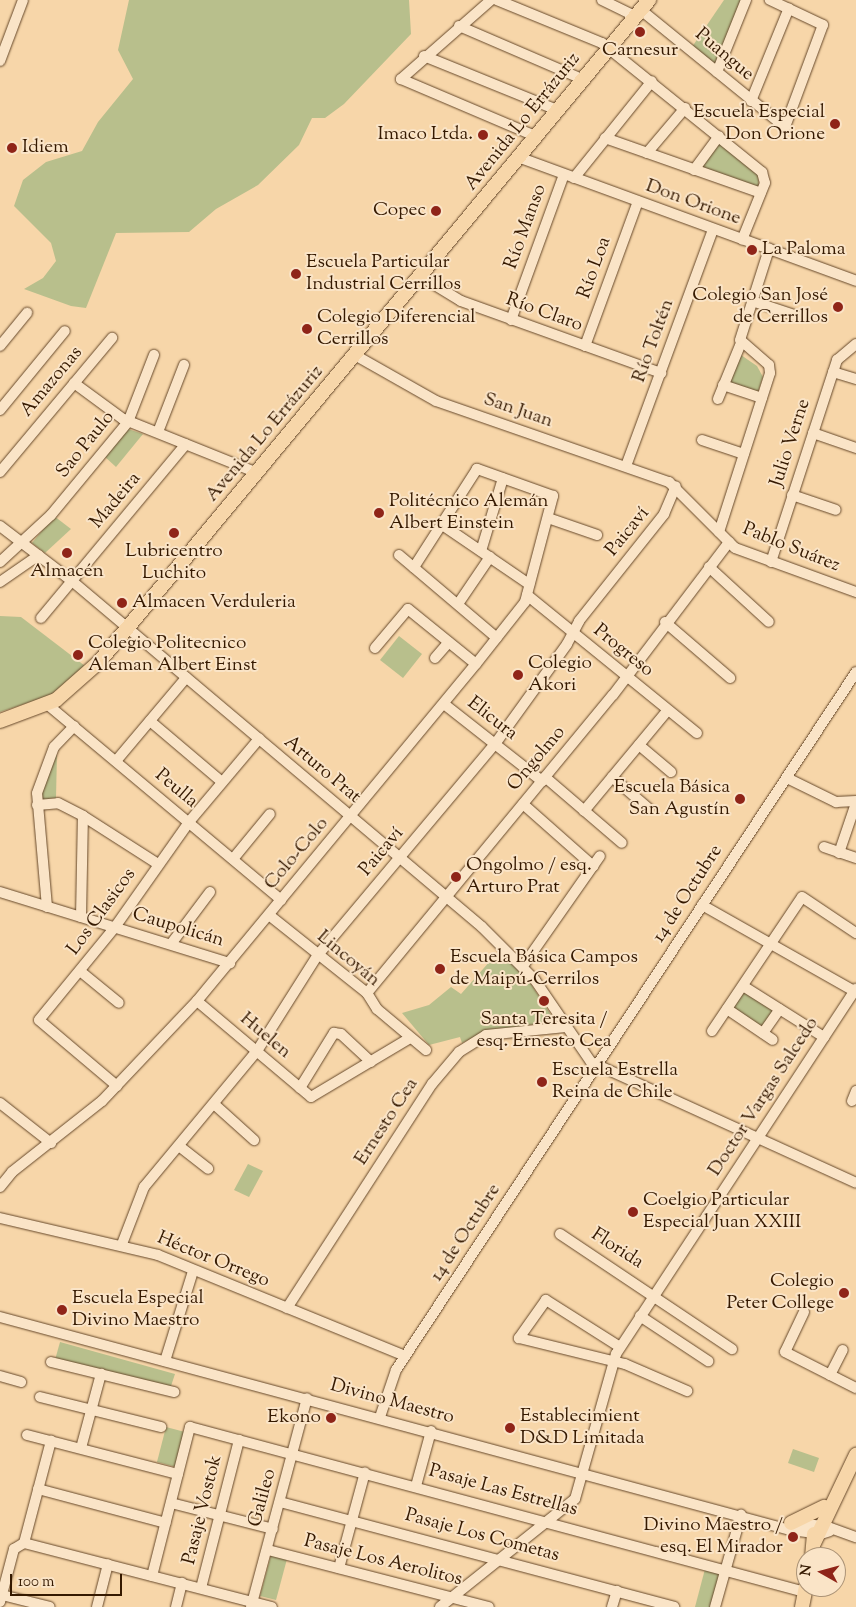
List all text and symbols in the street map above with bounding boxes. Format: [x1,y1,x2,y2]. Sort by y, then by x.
street label: Puangue [690,24,758,86]
marker: Carnesur [634,26,646,38]
place label: Carnesur [602,40,678,62]
street label: Avenida Lo Errázuriz [460,48,586,196]
place label: Escuela Especial Don Orione [693,102,825,146]
marker: Escuela Especial Don Orione [829,118,841,130]
place label: Imaco Ltda. [377,124,473,146]
marker: Imaco Ltda. [477,129,489,141]
place label: Idiem [22,137,69,159]
marker: Idiem [6,142,18,154]
street label: Don Orione [642,175,744,231]
street label: Río Manso [500,181,552,273]
place label: Copec [373,200,426,222]
marker: Copec [430,205,442,217]
street label: Río Loa [573,234,617,302]
place label: La Paloma [762,239,845,261]
marker: La Paloma [746,244,758,256]
place label: Escuela Particular Industrial Cerrillos [306,252,461,296]
marker: Escuela Particular Industrial Cerrillos [290,268,302,280]
place label: Colegio San José de Cerrillos [692,285,828,329]
street label: Río Claro [503,289,585,337]
street label: Río Toltén [628,296,680,386]
marker: Colegio San José de Cerrillos [832,301,844,313]
place label: Colegio Diferencial Cerrillos [317,307,476,351]
marker: Colegio Diferencial Cerrillos [301,323,313,335]
street label: Amazonas [16,342,88,422]
street label: Avenida Lo Errázuriz [201,361,329,507]
street label: San Juan [480,389,556,433]
street label: Julio Verne [766,396,816,490]
street label: Sao Paulo [52,407,120,483]
street label: Madeira [86,468,146,534]
place label: Politécnico Alemán Albert Einstein [389,491,548,535]
street label: Paicaví [601,503,655,561]
marker: Politécnico Alemán Albert Einstein [373,507,385,519]
street label: Pablo Suárez [739,518,843,578]
marker: Lubricentro Luchito [168,527,180,539]
place label: Lubricentro Luchito [125,541,223,585]
marker: Almacén [61,547,73,559]
place label: Almacén [30,561,104,583]
place label: Almacen Verduleria [132,592,296,614]
marker: Almacen Verduleria [116,597,128,609]
street label: Progreso [588,620,658,682]
place label: Colegio Politecnico Aleman Albert Einst [88,633,257,677]
marker: Colegio Politecnico Aleman Albert Einst [72,649,84,661]
place label: Colegio Akori [528,653,592,697]
marker: Colegio Akori [512,669,524,681]
street label: Elicura [462,692,522,746]
street label: Ongolmo [503,722,571,796]
street label: Arturo Prat [279,731,365,809]
street label: Peulla [150,765,202,813]
place label: Escuela Básica San Agustín [614,777,730,821]
marker: Escuela Básica San Agustín [734,793,746,805]
street label: Colo-Colo [260,813,334,895]
street label: Paicaví [355,823,409,881]
street label: 14 de Octubre [648,841,728,947]
place label: Ongolmo / esq. Arturo Prat [466,855,592,899]
street label: Los Clasicos [63,864,141,960]
marker: Ongolmo / esq. Arturo Prat [450,871,462,883]
street label: Caupolicán [129,903,227,953]
street label: Lincoyán [312,926,384,992]
place label: Escuela Básica Campos de Maipú-Cerrilos [450,947,638,991]
marker: Escuela Básica Campos de Maipú-Cerrilos [434,963,446,975]
marker: Santa Teresita / esq. Ernesto Cea [538,995,550,1007]
street label: Huelen [235,1008,295,1064]
place label: Santa Teresita / esq. Ernesto Cea [476,1009,612,1053]
street label: Doctor Vargas Salcedo [704,1013,824,1181]
place label: Escuela Estrella Reina de Chile [552,1060,678,1104]
street label: Ernesto Cea [350,1074,424,1170]
marker: Escuela Estrella Reina de Chile [536,1076,548,1088]
street label: 14 de Octubre [426,1180,506,1286]
place label: Coelgio Particular Especial Juan XXIII [643,1190,801,1234]
marker: Coelgio Particular Especial Juan XXIII [627,1206,639,1218]
street label: Florida [586,1224,648,1274]
street label: Héctor Orrego [153,1227,273,1293]
place label: Colegio Peter College [726,1271,834,1315]
marker: Colegio Peter College [838,1287,850,1299]
place label: Escuela Especial Divino Maestro [72,1288,204,1332]
marker: Escuela Especial Divino Maestro [56,1304,68,1316]
street label: Divino Maestro [327,1374,457,1430]
place label: Establecimient D&D Limitada [520,1406,644,1450]
place label: Ekono [267,1407,321,1429]
marker: Ekono [325,1412,337,1424]
marker: Establecimient D&D Limitada [504,1422,516,1434]
street label: Pasaje Vostok [178,1453,228,1567]
street label: Pasaje Las Estrellas [426,1460,580,1522]
street label: Galileo [244,1466,282,1530]
street label: Pasaje Los Cometas [402,1504,562,1568]
place label: Divino Maestro / esq. El Mirador [644,1515,783,1559]
street label: Pasaje Los Aerolitos [301,1530,465,1592]
marker: Divino Maestro / esq. El Mirador [787,1531,799,1543]
north arrow [796,1547,846,1597]
scale bar [12,1564,125,1596]
text: N [796,1564,818,1577]
text: 100 m [18,1572,54,1593]

